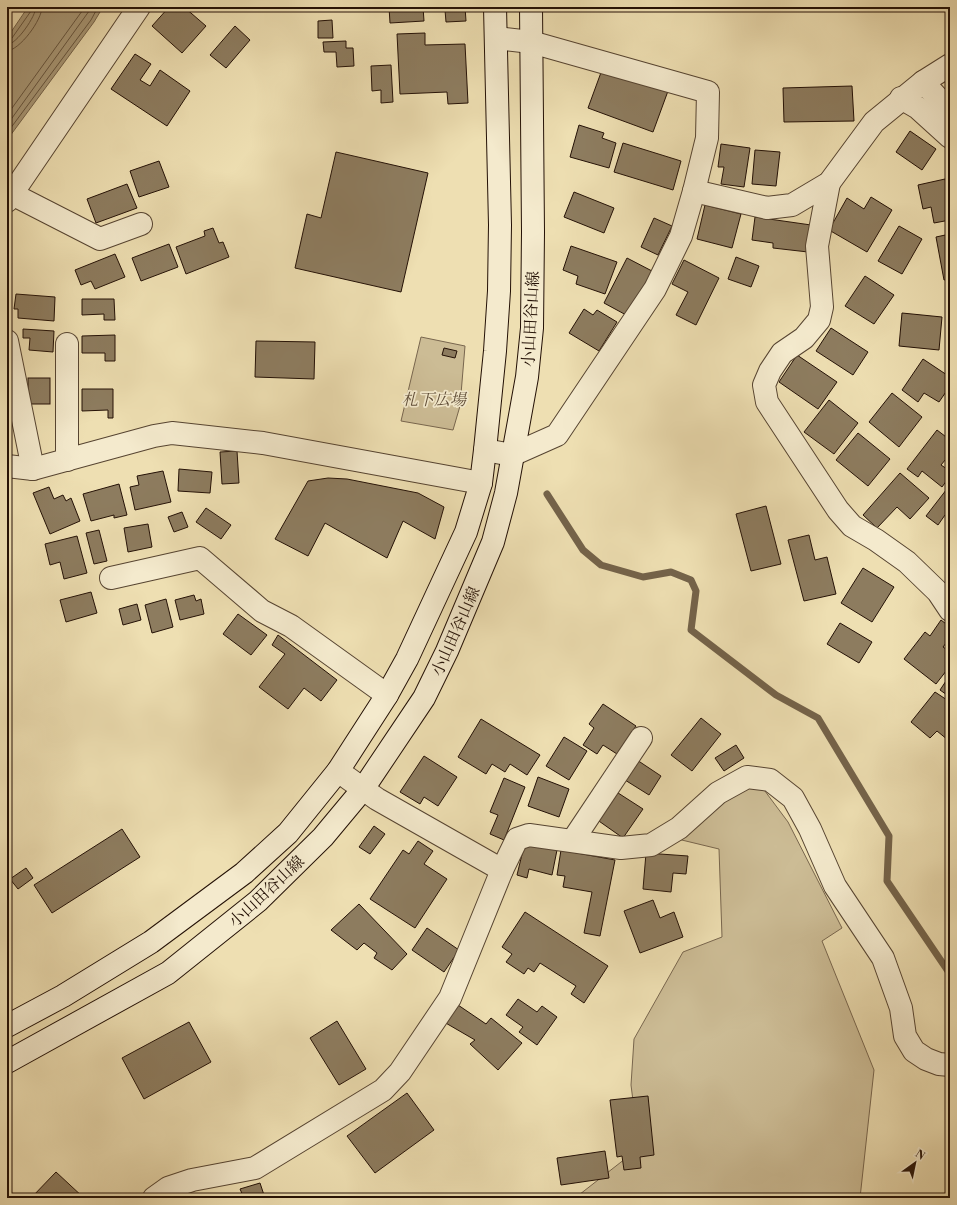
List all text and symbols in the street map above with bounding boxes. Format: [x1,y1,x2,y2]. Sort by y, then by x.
street label: 小山田谷山線 [518,271,543,368]
park label: 札下広場 [402,390,468,410]
street label: 小山田谷山線 [427,583,485,679]
street label: 小山田谷山線 [225,852,309,932]
north arrow [895,1143,935,1183]
text: N [912,1147,928,1164]

